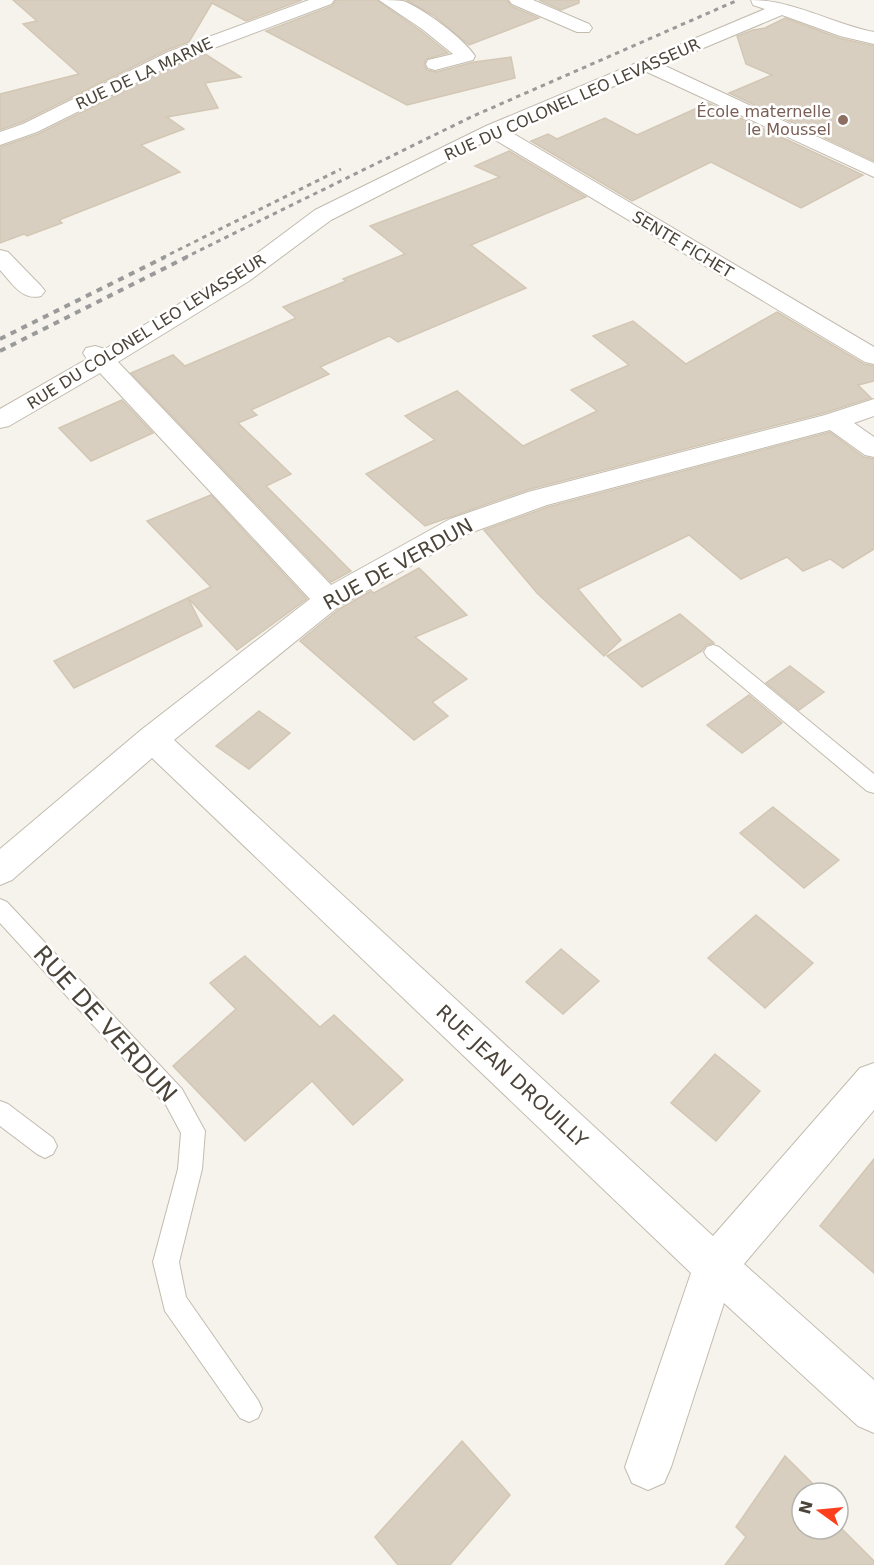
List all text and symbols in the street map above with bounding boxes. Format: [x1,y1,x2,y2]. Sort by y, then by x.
street label: RUE DE LA MARNE [73,33,216,114]
street label: RUE DU COLONEL LEO LEVASSEUR [441,34,703,165]
place label: École maternelle le Moussel [696,102,831,139]
marker: École maternelle le Moussel [836,113,850,127]
street label: SENTE FICHET [629,207,737,282]
street label: RUE DU COLONEL LEO LEVASSEUR [23,250,269,413]
street label: RUE DE VERDUN [319,513,477,615]
street label: RUE DE VERDUN [27,940,183,1108]
street label: RUE JEAN DROUILLY [431,1000,593,1153]
north arrow [790,1481,850,1541]
text: N [795,1498,817,1516]

